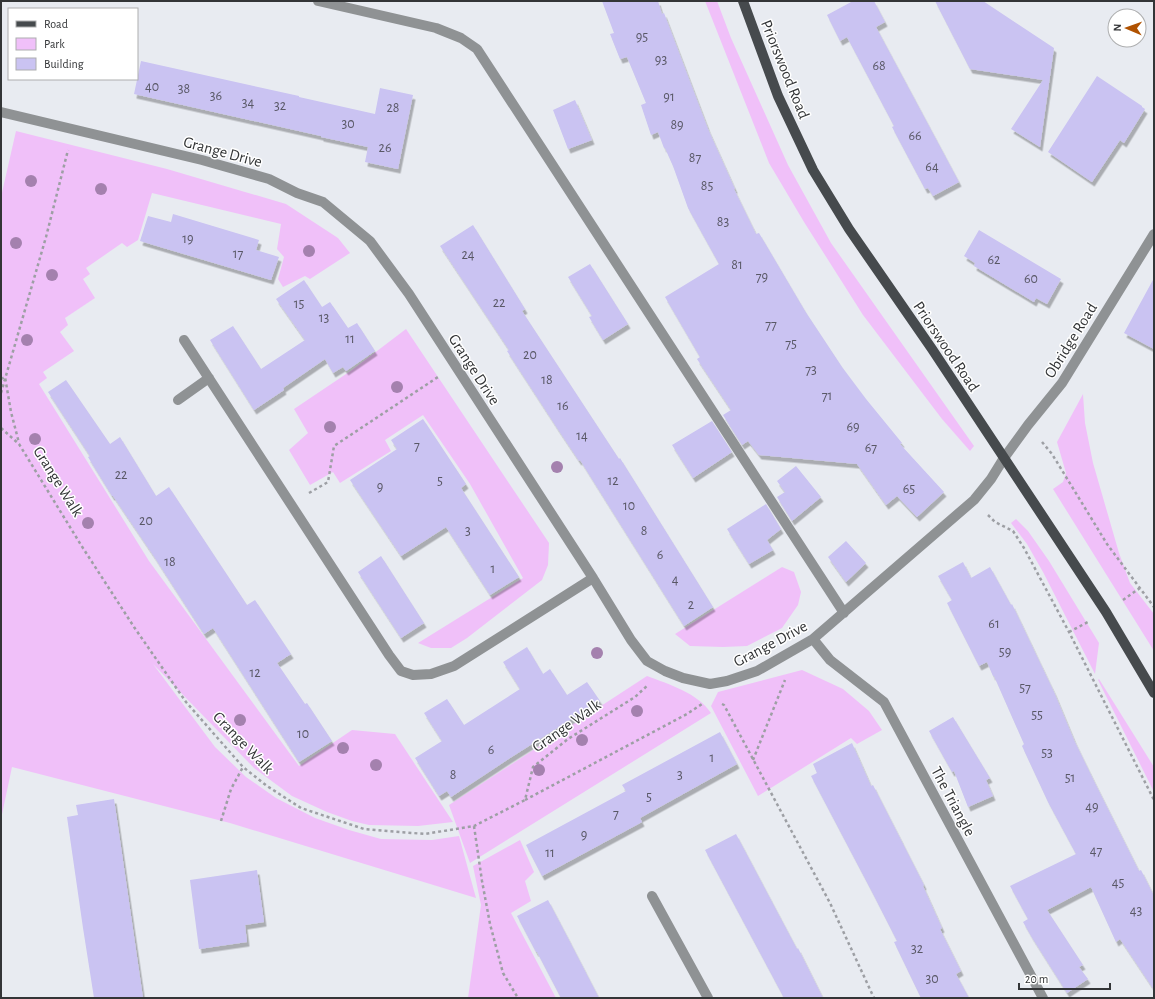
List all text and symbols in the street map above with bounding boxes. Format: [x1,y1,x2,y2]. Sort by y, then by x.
legend [8,8,138,80]
north arrow [1107,8,1147,48]
text: Road [44,18,68,30]
street label: Priorswood Road [758,18,812,121]
text: N [1112,24,1123,32]
house number: 95 [636,30,648,44]
text: Park [44,38,65,50]
house number: 93 [655,53,667,67]
text: Building [44,58,84,70]
house number: 68 [872,59,886,73]
house number: 40 [145,80,159,94]
house number: 38 [178,82,190,96]
house number: 36 [210,89,222,103]
house number: 91 [663,90,675,104]
house number: 34 [242,96,255,110]
house number: 32 [274,99,286,113]
house number: 28 [386,101,400,115]
house number: 30 [341,117,355,131]
house number: 89 [670,118,684,132]
house number: 66 [908,129,922,143]
street label: Grange Drive [182,134,264,170]
house number: 26 [379,141,391,155]
house number: 87 [689,151,701,165]
house number: 64 [925,160,939,174]
house number: 85 [701,179,713,193]
house number: 83 [717,215,729,229]
house number: 19 [182,232,194,246]
house number: 17 [233,247,243,261]
house number: 24 [461,248,475,262]
house number: 62 [988,253,1000,267]
house number: 81 [731,258,743,272]
house number: 79 [756,270,768,284]
house number: 60 [1024,272,1038,286]
house number: 22 [493,296,505,310]
house number: 15 [294,297,304,311]
street label: Priorswood Road [910,299,982,395]
street label: Obridge Road [1041,300,1100,381]
house number: 13 [319,311,330,325]
house number: 77 [765,318,777,332]
street label: Grange Drive [445,331,503,408]
house number: 11 [345,332,355,346]
house number: 75 [785,337,797,351]
house number: 20 [523,348,537,362]
house number: 73 [805,363,817,377]
house number: 18 [541,373,553,387]
house number: 71 [822,389,832,403]
house number: 16 [557,399,569,413]
house number: 69 [846,420,860,434]
house number: 14 [576,429,588,443]
house number: 7 [414,439,420,453]
house number: 67 [865,441,877,455]
street label: Grange Walk [30,444,86,520]
house number: 22 [115,468,127,482]
house number: 5 [437,474,443,488]
house number: 12 [607,474,619,488]
house number: 9 [377,480,383,494]
house number: 65 [903,482,915,496]
house number: 10 [623,499,635,513]
house number: 20 [139,514,153,528]
house number: 3 [465,524,471,538]
house number: 8 [641,524,647,538]
house number: 6 [657,548,663,562]
house number: 18 [164,555,176,569]
house number: 1 [491,562,495,576]
house number: 4 [672,573,679,587]
house number: 2 [688,598,694,612]
house number: 61 [988,617,1000,631]
street label: Grange Drive [731,618,810,670]
house number: 59 [999,645,1011,659]
house number: 12 [249,666,261,680]
house number: 57 [1019,681,1031,695]
street label: Grange Walk [529,696,604,755]
street label: Grange Walk [210,708,277,777]
house number: 55 [1031,708,1043,722]
house number: 10 [297,727,309,741]
house number: 6 [488,743,494,757]
house number: 53 [1041,746,1053,760]
house number: 1 [710,751,714,765]
street label: The Triangle [928,764,978,839]
house number: 8 [450,768,456,782]
house number: 3 [677,768,683,782]
house number: 51 [1065,771,1075,785]
house number: 5 [646,790,652,804]
house number: 49 [1085,800,1099,814]
house number: 7 [613,807,619,821]
house number: 9 [581,828,587,842]
house number: 47 [1090,844,1102,858]
house number: 11 [545,846,555,860]
house number: 45 [1112,876,1124,890]
house number: 43 [1130,904,1142,918]
house number: 32 [911,942,923,956]
scale bar [1019,965,1110,991]
house number: 30 [925,972,939,986]
text: 20 m [1025,973,1048,985]

